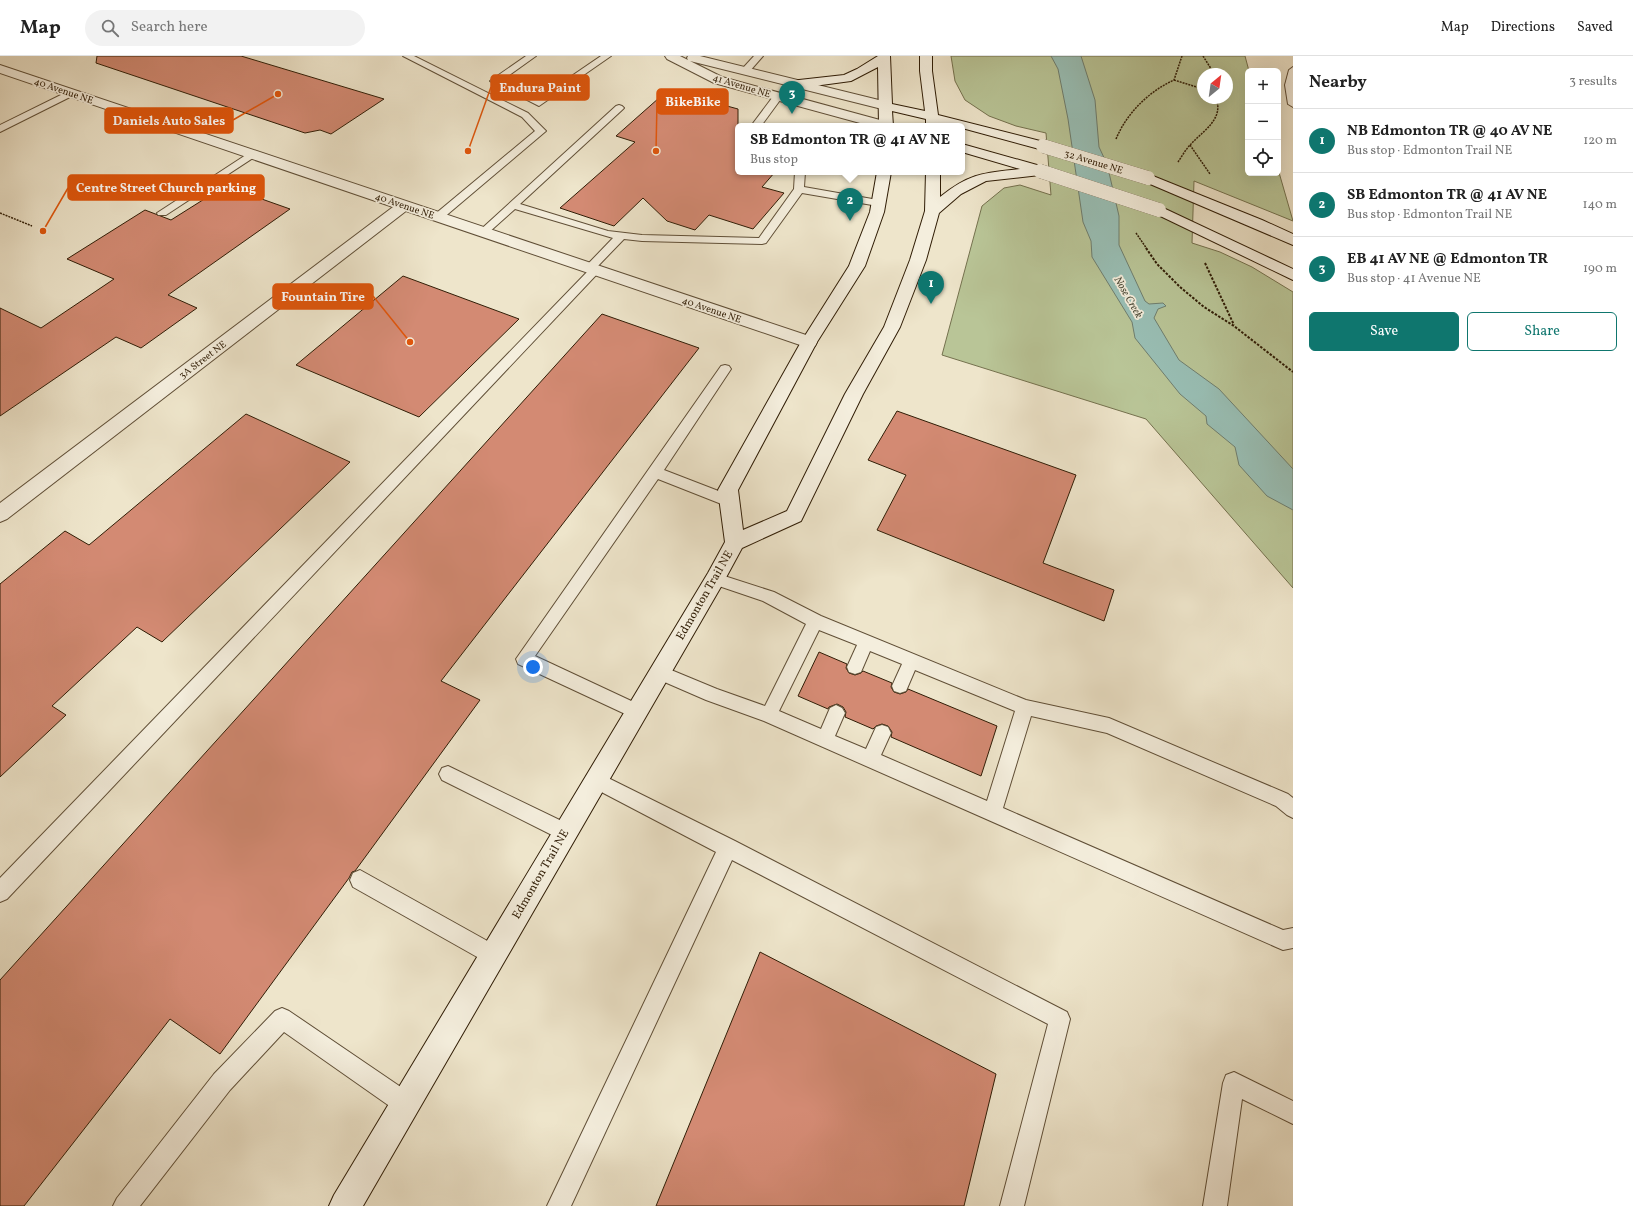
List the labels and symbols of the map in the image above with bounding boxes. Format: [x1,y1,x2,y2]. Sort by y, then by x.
north arrow [1197,68,1233,104]
street label: 41 Avenue NE [711,70,772,101]
street label: 40 Avenue NE [32,74,95,108]
callout: Endura Paint [491,75,589,100]
text: Endura Paint [499,80,581,98]
pin: 3 [779,81,805,114]
callout: BikeBike [657,89,728,114]
text: BikeBike [665,94,721,112]
callout: Daniels Auto Sales [105,108,233,133]
text: Daniels Auto Sales [113,113,225,131]
street label: 32 Avenue NE [1063,146,1125,178]
callout: Centre Street Church parking [68,175,264,200]
text: Centre Street Church parking [76,180,256,198]
pin: 2 [837,188,863,221]
street label: 40 Avenue NE [373,189,436,223]
pin: 1 [918,271,944,304]
water label: Nose Creek [1110,274,1146,321]
callout: Fountain Tire [273,284,373,309]
text: Fountain Tire [281,289,365,307]
street label: 40 Avenue NE [680,293,743,327]
street label: 3A Street NE [176,337,229,382]
street label: Edmonton Trail NE [673,548,737,643]
your location [523,657,543,677]
street label: Edmonton Trail NE [509,827,573,922]

